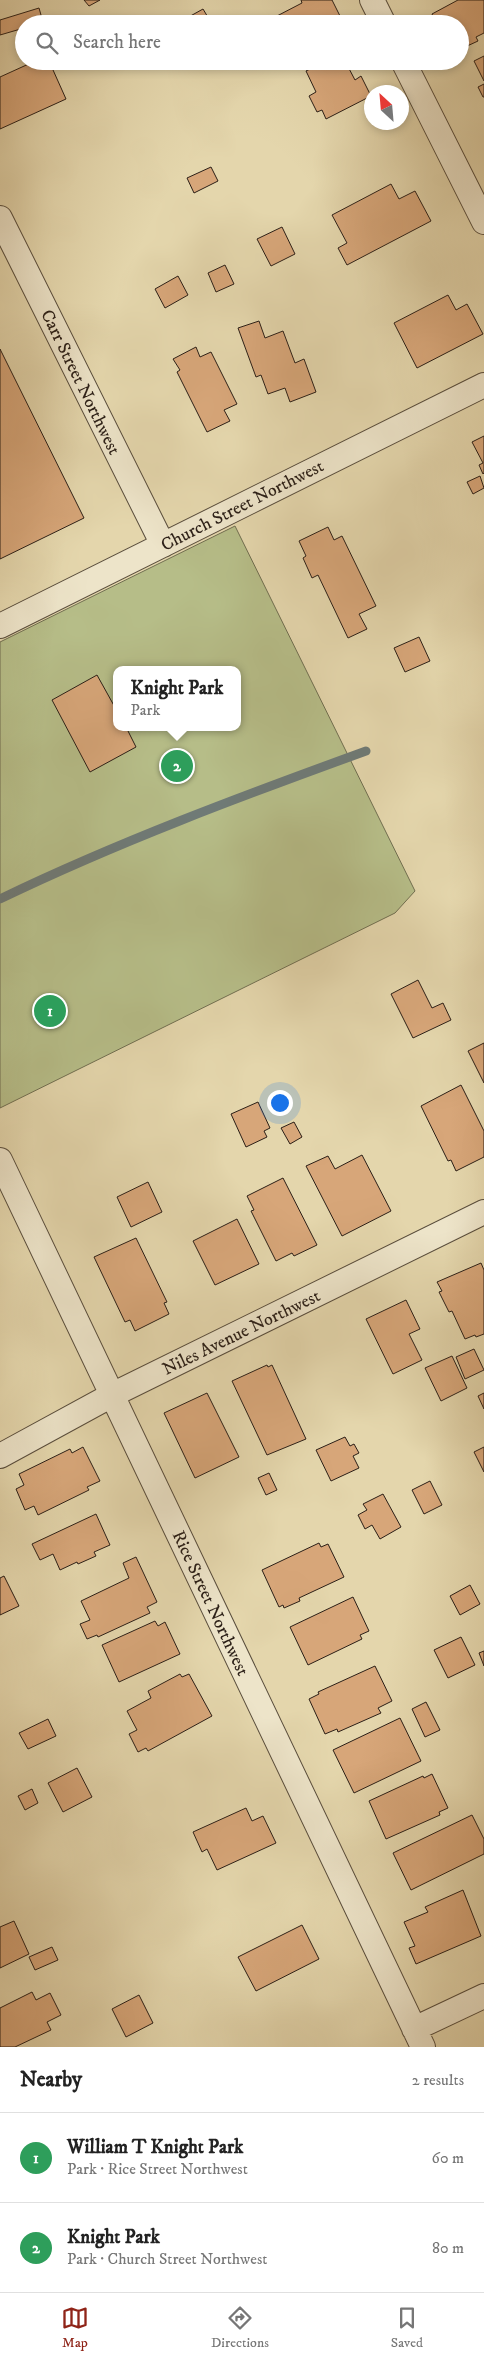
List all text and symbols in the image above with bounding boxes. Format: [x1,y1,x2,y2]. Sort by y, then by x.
search box [15,15,469,70]
icon: search [33,29,61,57]
text: Search here [73,31,161,54]
north arrow [364,85,409,130]
street label: Carr Street Northwest [35,306,125,459]
street label: Church Street Northwest [157,455,328,556]
popup [113,666,241,731]
text: Knight Park [131,677,223,700]
text: Park [131,700,160,720]
pin: 2 [161,747,193,785]
pin: 1 [34,992,66,1030]
your location [267,1090,293,1116]
street label: Niles Avenue Northwest [159,1285,324,1381]
street label: Rice Street Northwest [167,1527,253,1680]
text: Nearby [20,2067,82,2093]
text: 2 results [412,2070,464,2090]
text: William T Knight Park [67,2136,243,2159]
text: 1 [33,2148,39,2168]
text: 60 m [432,2148,464,2168]
text: Park · Rice Street Northwest [67,2159,248,2179]
text: Knight Park [67,2226,160,2249]
text: 2 [32,2238,40,2258]
text: 80 m [432,2238,464,2258]
text: Park · Church Street Northwest [67,2249,267,2269]
tab: Map [61,2304,89,2352]
tab: Directions [211,2304,269,2352]
tab: Saved [391,2304,423,2352]

